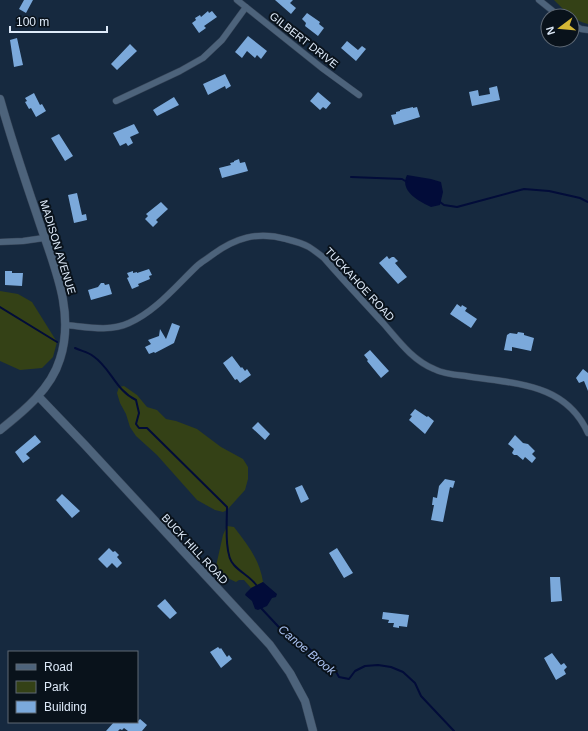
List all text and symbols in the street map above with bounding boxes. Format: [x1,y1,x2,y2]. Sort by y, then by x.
scale bar [10,8,107,34]
north arrow [540,8,580,48]
street label: GILBERT DRIVE [267,10,341,70]
text: 100 m [16,15,49,29]
text: N [544,25,557,36]
street label: MADISON AVENUE [38,198,78,296]
street label: TUCKAHOE ROAD [323,245,397,323]
street label: BUCK HILL ROAD [159,512,231,587]
water label: Canoe Brook [276,622,339,679]
legend [8,651,138,723]
text: Road [44,660,73,674]
text: Park [44,680,70,694]
text: Building [44,700,87,714]

